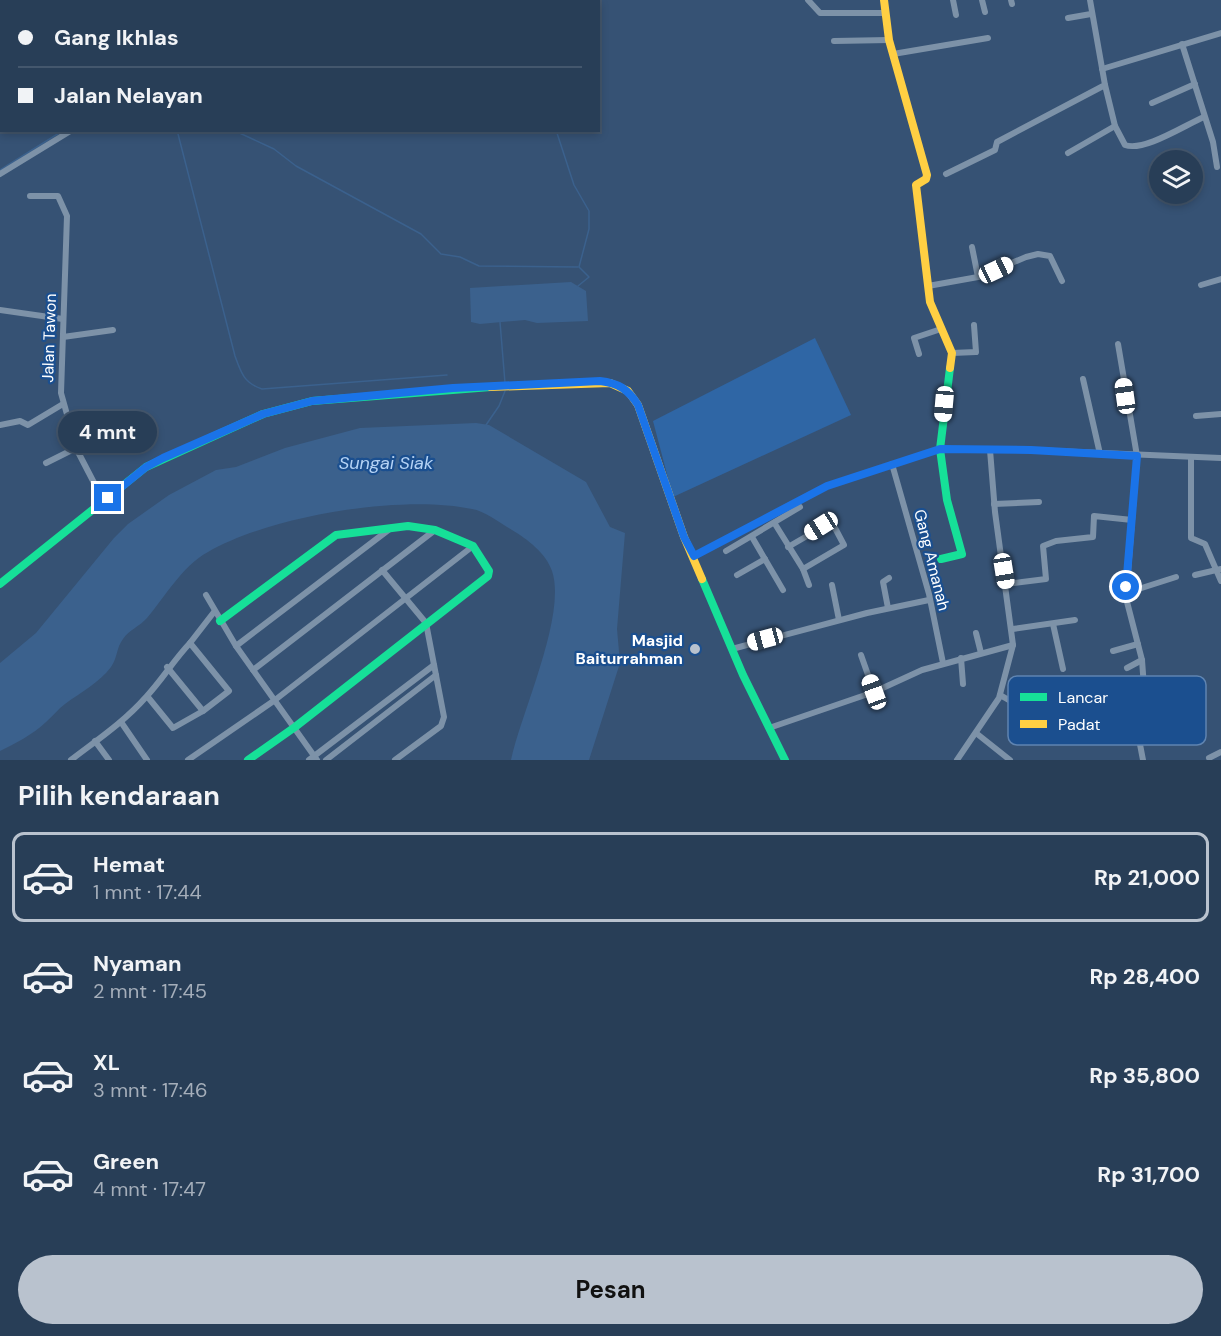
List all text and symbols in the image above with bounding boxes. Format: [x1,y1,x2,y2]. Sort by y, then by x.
text: Gang Ikhlas [54,23,179,52]
text: Jalan Nelayan [54,81,203,110]
map controls [1149,150,1203,204]
button: layers [1149,150,1203,204]
car [976,254,1016,286]
street label: Jalan Tawon [37,293,61,383]
car [1114,377,1136,415]
car [933,385,955,423]
callout: 4 mnt [58,411,158,453]
text: 4 mnt [79,419,136,445]
water label: Sungai Siak [339,451,434,475]
route end [94,484,121,511]
street label: Gang Amanah [909,507,955,613]
car [801,509,841,543]
car [992,552,1016,590]
route start [1112,573,1139,600]
car [745,626,785,652]
place label: Masjid Baiturrahman [576,630,683,669]
marker: Masjid Baiturrahman [688,642,702,656]
car [859,672,889,712]
legend [1008,676,1206,745]
text: Lancar [1058,687,1108,708]
text: Padat [1058,714,1100,735]
text: Pilih kendaraan [18,778,220,813]
icon: car [21,850,75,904]
text: Hemat [93,850,165,879]
text: Rp 21,000 [1094,863,1200,892]
text: 1 mnt · 17:44 [93,879,202,905]
icon: car [21,949,75,1003]
text: Nyaman [93,949,182,978]
text: Rp 28,400 [1089,962,1200,991]
text: 2 mnt · 17:45 [93,978,207,1004]
icon: car [21,1048,75,1102]
text: XL [93,1048,120,1077]
text: Rp 35,800 [1089,1061,1200,1090]
text: 3 mnt · 17:46 [93,1077,208,1103]
icon: car [21,1147,75,1201]
text: Green [93,1147,159,1176]
text: Rp 31,700 [1097,1160,1200,1189]
text: 4 mnt · 17:47 [93,1176,206,1202]
button: Pesan [18,1255,1203,1324]

